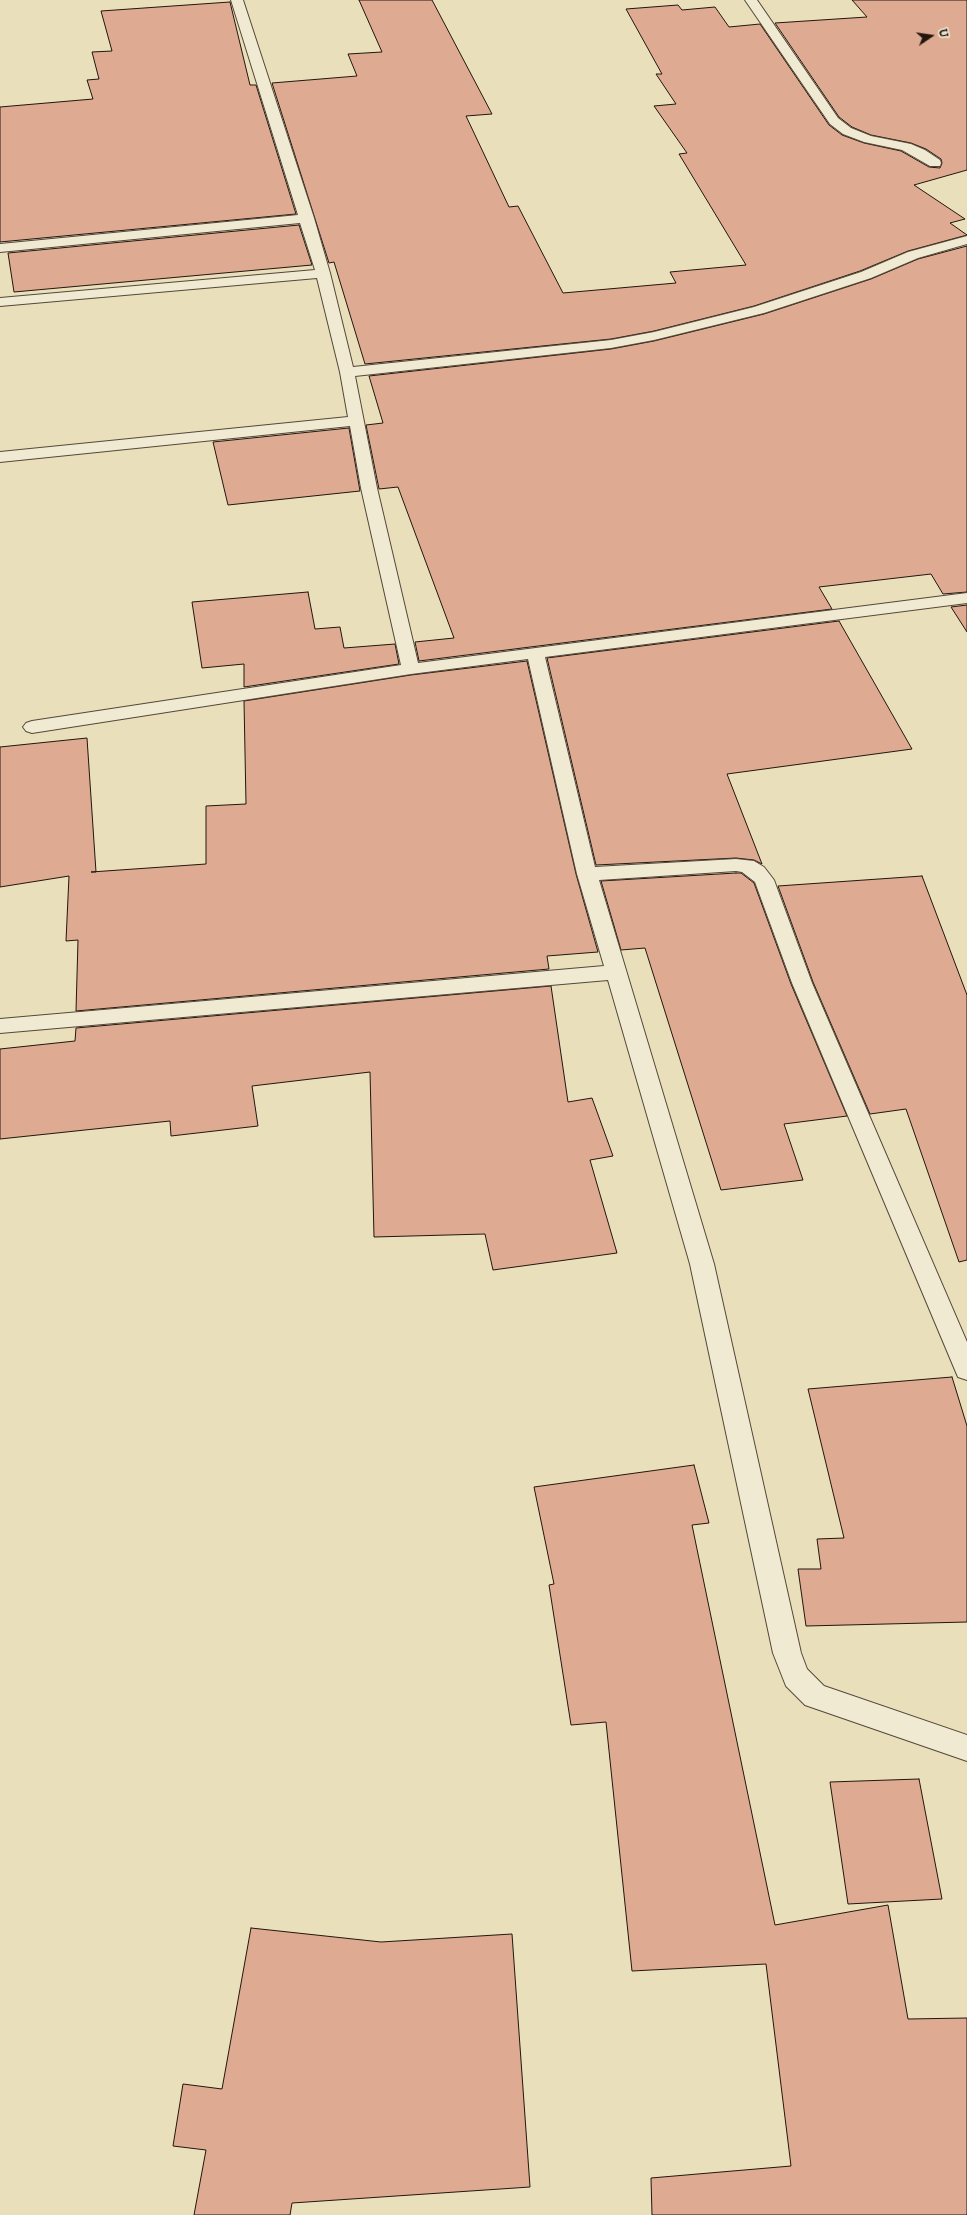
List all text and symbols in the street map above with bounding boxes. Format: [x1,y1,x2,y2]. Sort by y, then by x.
north arrow [911,16,951,56]
text: U [935,28,950,39]

